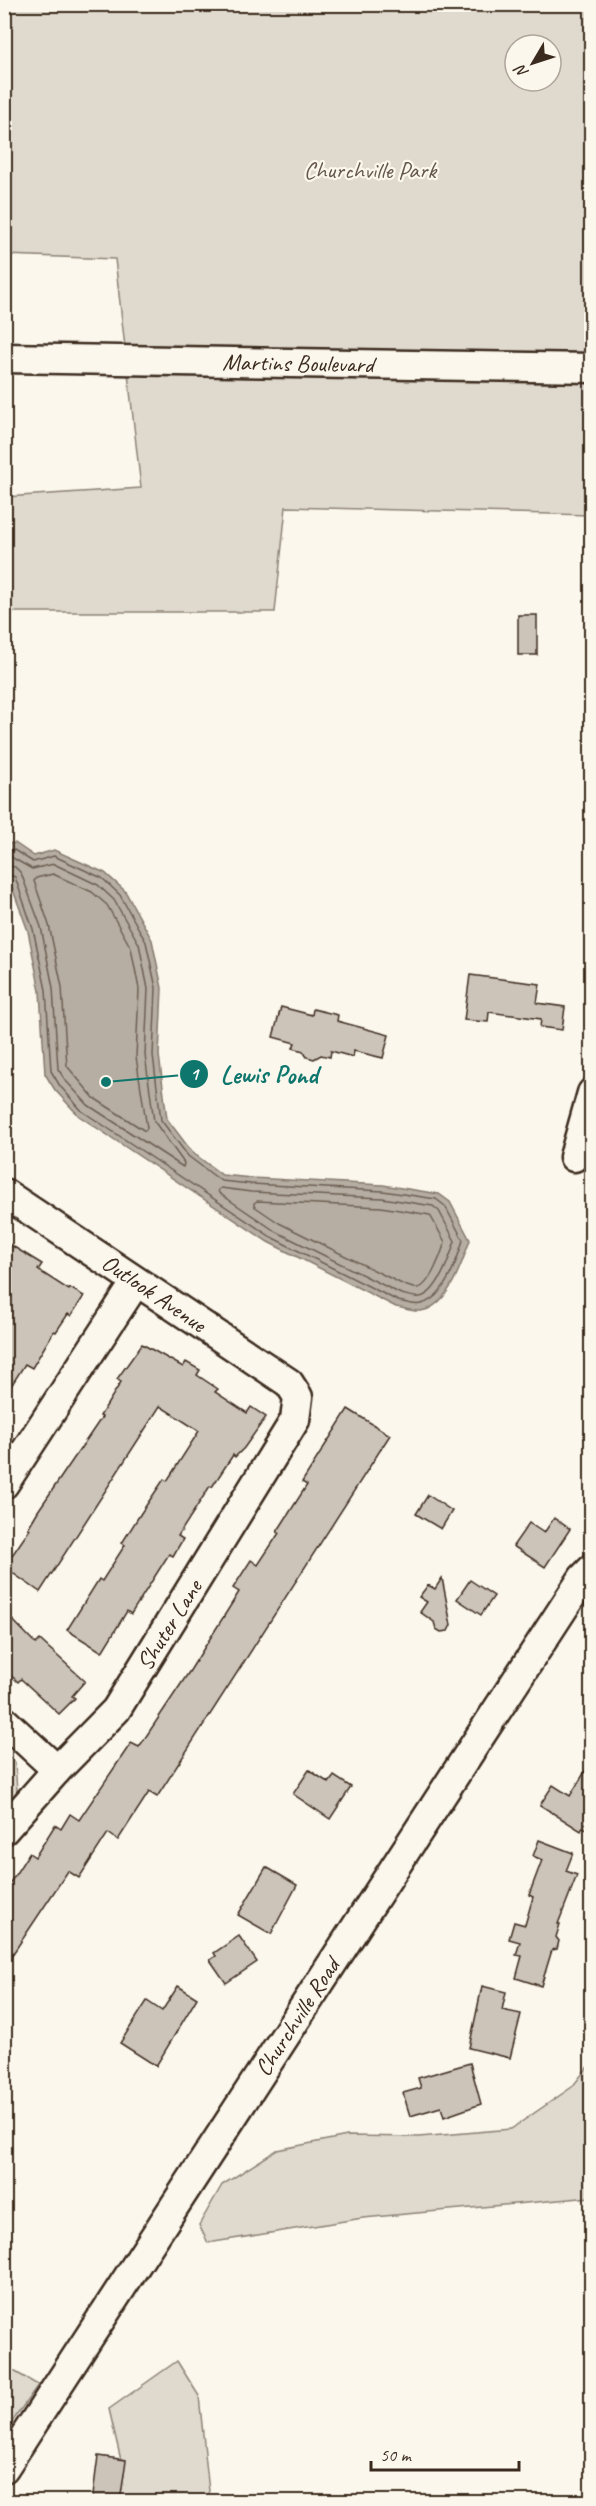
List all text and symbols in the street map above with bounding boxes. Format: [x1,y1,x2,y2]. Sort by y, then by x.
north arrow [503,33,563,93]
text: N [509,59,533,82]
park label: Churchville Park [304,155,438,185]
street label: Martins Boulevard [222,347,377,379]
callout: Lewis Pond [179,1052,330,1096]
text: Lewis Pond [220,1058,322,1091]
text: 1 [190,1063,200,1085]
street label: Outlook Avenue [96,1247,214,1340]
street label: Shuter Lane [130,1572,210,1676]
street label: Churchville Road [248,1949,348,2082]
scale bar [371,2434,520,2472]
text: 50 m [380,2444,413,2466]

